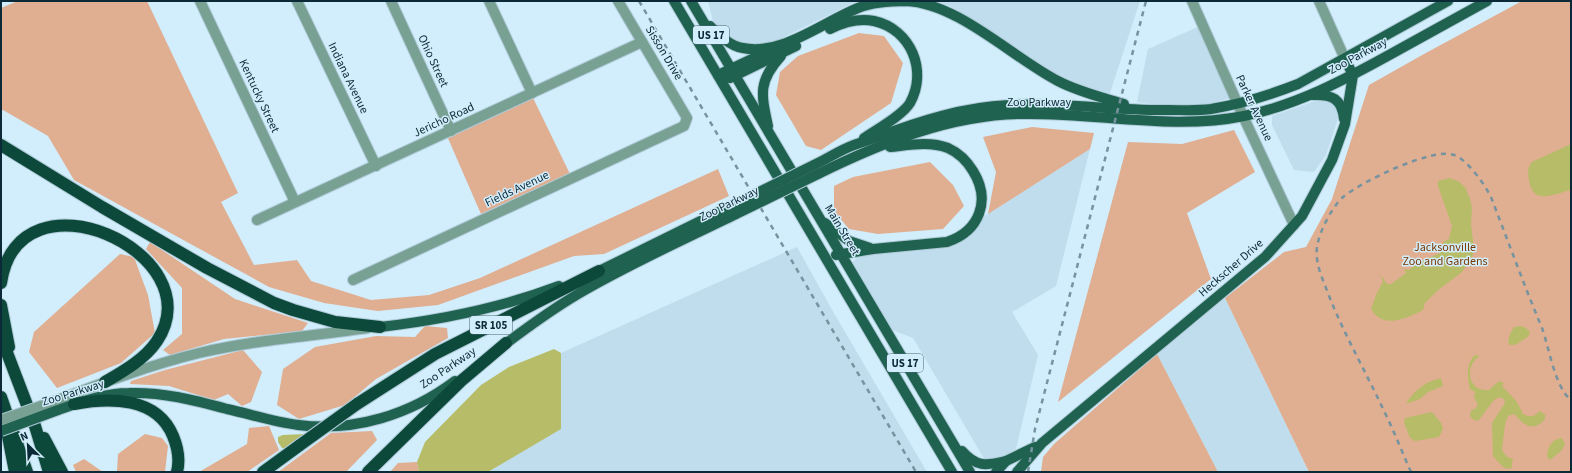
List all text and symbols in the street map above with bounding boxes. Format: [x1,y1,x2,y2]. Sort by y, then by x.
street label: Sisson Drive [641,23,687,84]
road number: US 17 [693,26,729,44]
street label: Ohio Street [413,32,453,90]
street label: Zoo Parkway [1326,33,1391,79]
street label: Indiana Avenue [323,39,373,117]
street label: Kentucky Street [235,56,283,136]
street label: Parker Avenue [1231,72,1277,144]
street label: Zoo Parkway [1007,94,1071,111]
street label: Jericho Road [411,98,477,142]
street label: Fields Avenue [482,167,552,211]
street label: Zoo Parkway [696,182,762,226]
street label: Main Street [820,201,864,259]
street label: Heckscher Drive [1195,235,1267,301]
park label: Jacksonville Zoo and Gardens [1403,239,1488,270]
road number: SR 105 [470,316,512,334]
street label: Zoo Parkway [417,343,480,393]
road number: US 17 [887,354,923,372]
street label: Zoo Parkway [40,375,107,411]
north arrow [8,425,48,465]
text: N [18,428,31,445]

